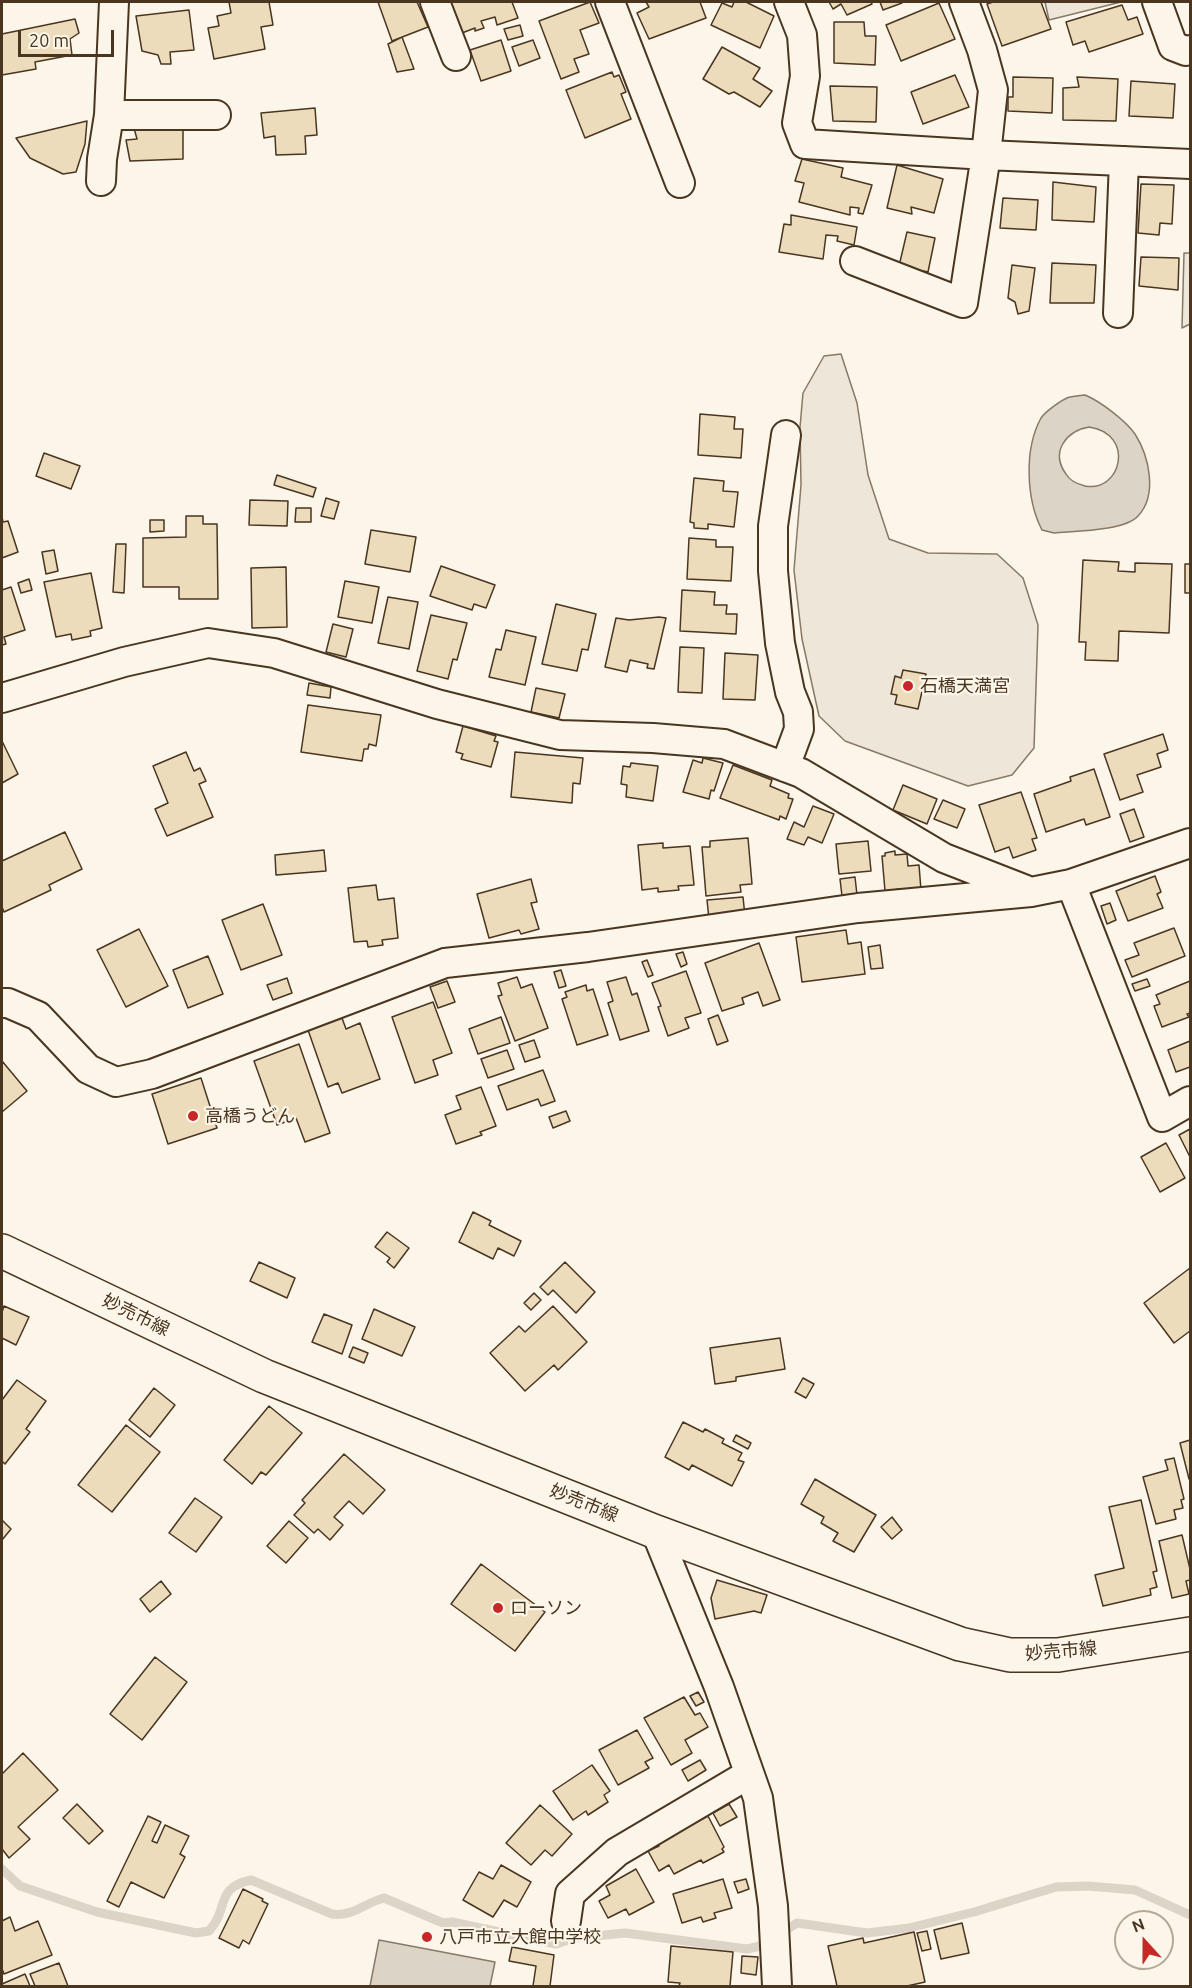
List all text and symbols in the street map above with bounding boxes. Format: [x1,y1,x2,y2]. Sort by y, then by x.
scale bar [21,18,117,56]
text: 20 m [29,30,69,50]
place label: 石橋天満宮 [920,675,1010,697]
marker: 石橋天満宮 [901,679,915,693]
place label: 高橋うどん [205,1105,295,1127]
marker: 高橋うどん [186,1109,200,1123]
street label: 妙売市線 [99,1290,173,1340]
street label: 妙売市線 [547,1480,621,1526]
place label: ローソン [510,1597,582,1619]
marker: ローソン [491,1601,505,1615]
street label: 妙売市線 [1024,1637,1098,1665]
north arrow [1114,1910,1174,1970]
text: N [1129,1915,1147,1936]
place label: 八戸市立大館中学校 [439,1926,601,1948]
marker: 八戸市立大館中学校 [420,1930,434,1944]

